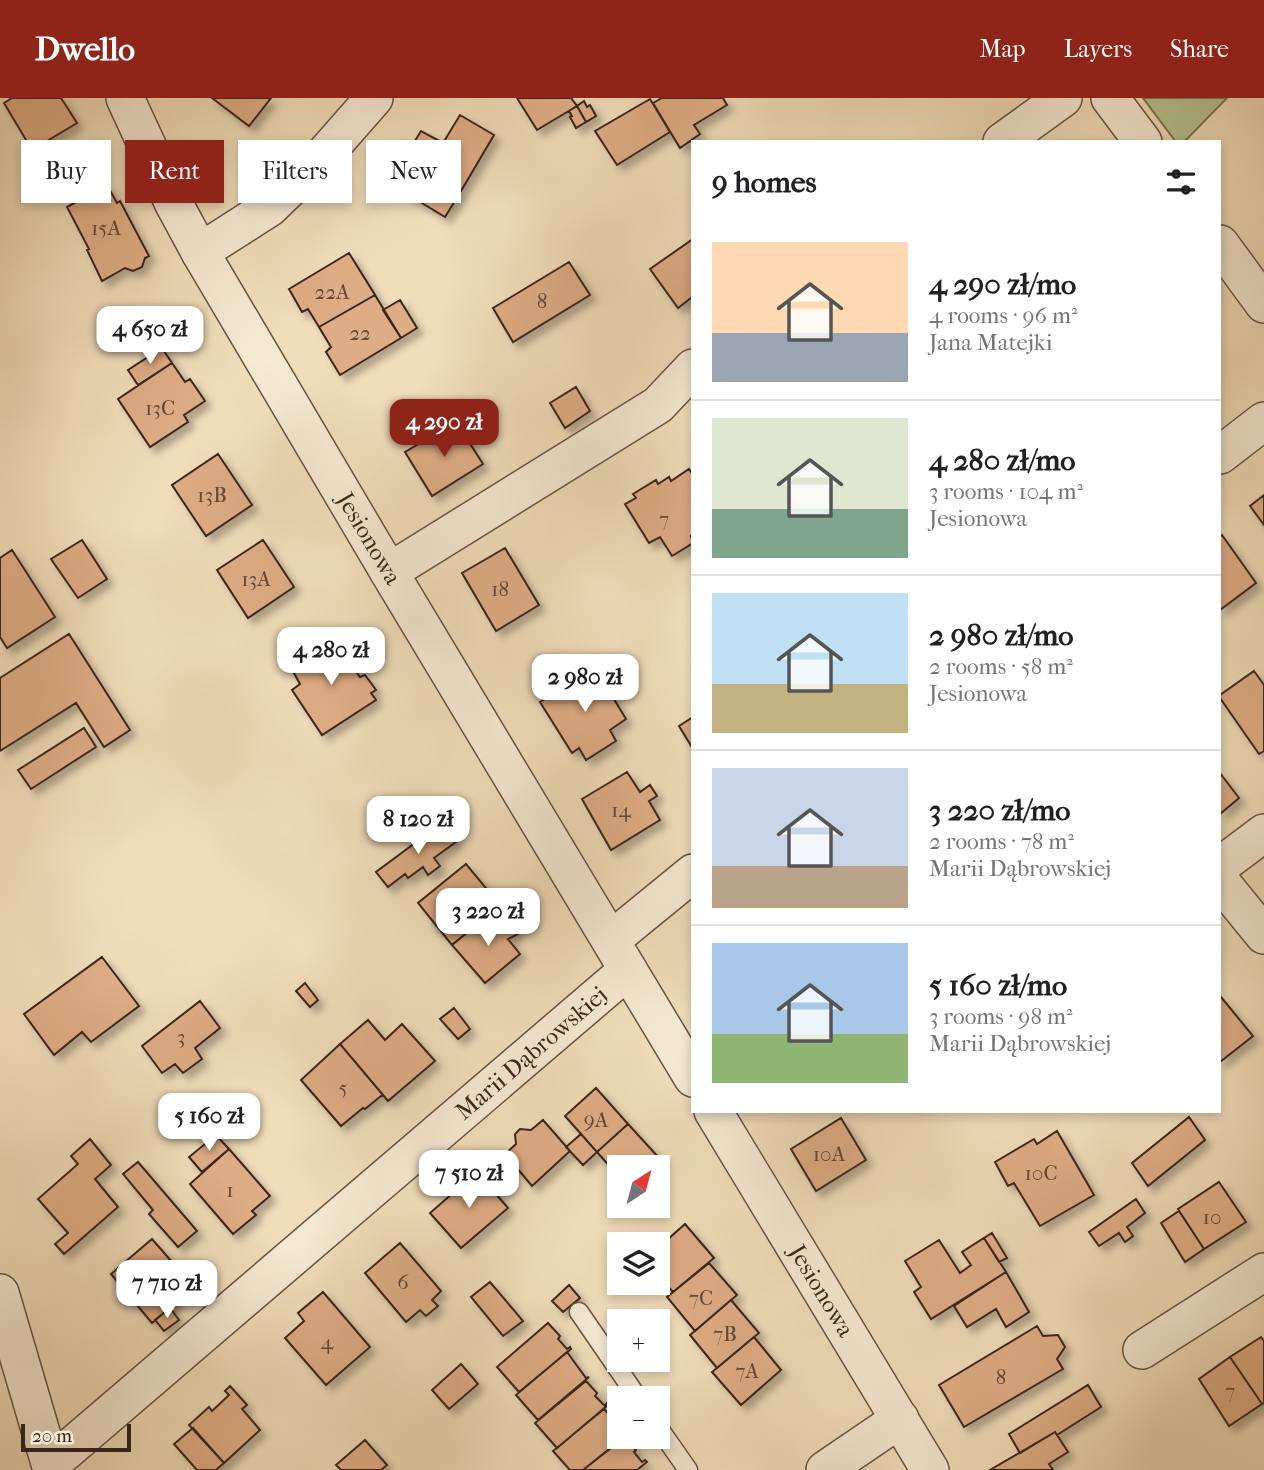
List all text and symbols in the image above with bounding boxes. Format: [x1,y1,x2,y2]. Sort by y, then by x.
text: Dwello [35,30,135,69]
text: Map [980,35,1026,63]
text: Layers [1064,35,1132,63]
text: Share [1170,35,1229,63]
chip: Buy [21,140,111,203]
chip: Rent [125,140,224,203]
chip: Filters [238,140,352,203]
chip: New [366,140,461,203]
icon: filters [1162,163,1200,201]
text: 9 homes [712,165,817,200]
house number: 15A [91,216,121,240]
text: 4 290 zł/mo [929,267,1076,302]
icon: home [768,270,852,354]
house number: 22A [314,280,350,304]
house number: 8 [537,289,547,313]
text: 4 rooms · 96 m² [929,302,1078,329]
pin: 4 650 zł [78,306,222,366]
text: 4 650 zł [113,315,188,342]
house number: 22 [349,321,371,345]
text: Jana Matejki [929,329,1052,356]
house number: 13C [145,396,175,420]
pin: 4 290 zł [372,400,516,459]
text: 4 290 zł [406,408,482,435]
text: 4 280 zł/mo [929,443,1076,478]
icon: home [768,446,852,530]
text: 3 rooms · 104 m² [929,478,1083,505]
house number: 13B [197,483,227,507]
street label: Jesionowa [330,485,408,590]
text: Jesionowa [929,505,1027,532]
house number: 7 [659,507,669,531]
house number: 13A [241,567,271,591]
house number: 18 [491,577,509,601]
text: 2 980 zł/mo [929,618,1074,653]
icon: home [768,621,852,705]
pin: 4 280 zł [259,628,403,687]
text: 4 280 zł [293,636,369,663]
text: 2 rooms · 58 m² [929,653,1073,680]
pin: 2 980 zł [513,654,657,714]
text: 2 980 zł [548,663,622,690]
text: Jesionowa [929,680,1027,707]
text: 3 220 zł/mo [929,793,1071,828]
pin: 8 120 zł [346,796,490,856]
icon: home [768,796,852,880]
house number: 14 [611,798,632,822]
text: 8 120 zł [383,805,453,832]
text: 2 rooms · 78 m² [929,828,1074,855]
text: Marii Dąbrowskiej [929,855,1111,882]
pin: 3 220 zł [416,888,560,948]
text: 3 220 zł [452,897,524,924]
text: 5 160 zł/mo [929,968,1067,1003]
icon: home [768,971,852,1055]
street label: Marii Dąbrowskiej [450,980,612,1125]
text: 3 rooms · 98 m² [929,1003,1073,1030]
house number: 3 [177,1025,185,1049]
text: Marii Dąbrowskiej [929,1030,1111,1057]
house number: 5 [338,1076,348,1100]
pin: 5 160 zł [137,1094,281,1153]
text: 5 160 zł [174,1102,244,1129]
house number: 9A [584,1108,609,1132]
house number: 10A [813,1142,846,1166]
pin: 7 510 zł [397,1150,541,1210]
north arrow [607,1155,670,1218]
map controls [607,1155,670,1449]
text: 7 510 zł [435,1159,503,1186]
house number: 10C [1024,1161,1058,1185]
house number: 1 [226,1178,234,1202]
house number: 10 [1203,1205,1221,1229]
button: layers [607,1232,670,1295]
street label: Jesionowa [782,1238,861,1343]
pin: 7 710 zł [95,1260,239,1320]
text: 7 710 zł [132,1269,202,1296]
house number: 6 [397,1270,409,1294]
house number: 7C [689,1286,713,1310]
button: + [607,1309,670,1372]
house number: 7B [713,1322,737,1346]
house number: 4 [321,1330,334,1354]
house number: 7A [735,1359,759,1383]
house number: 8 [996,1365,1006,1389]
house number: 7 [1225,1379,1235,1403]
button: − [607,1386,670,1449]
scale bar [21,1421,131,1453]
text: 20 m [32,1425,72,1447]

